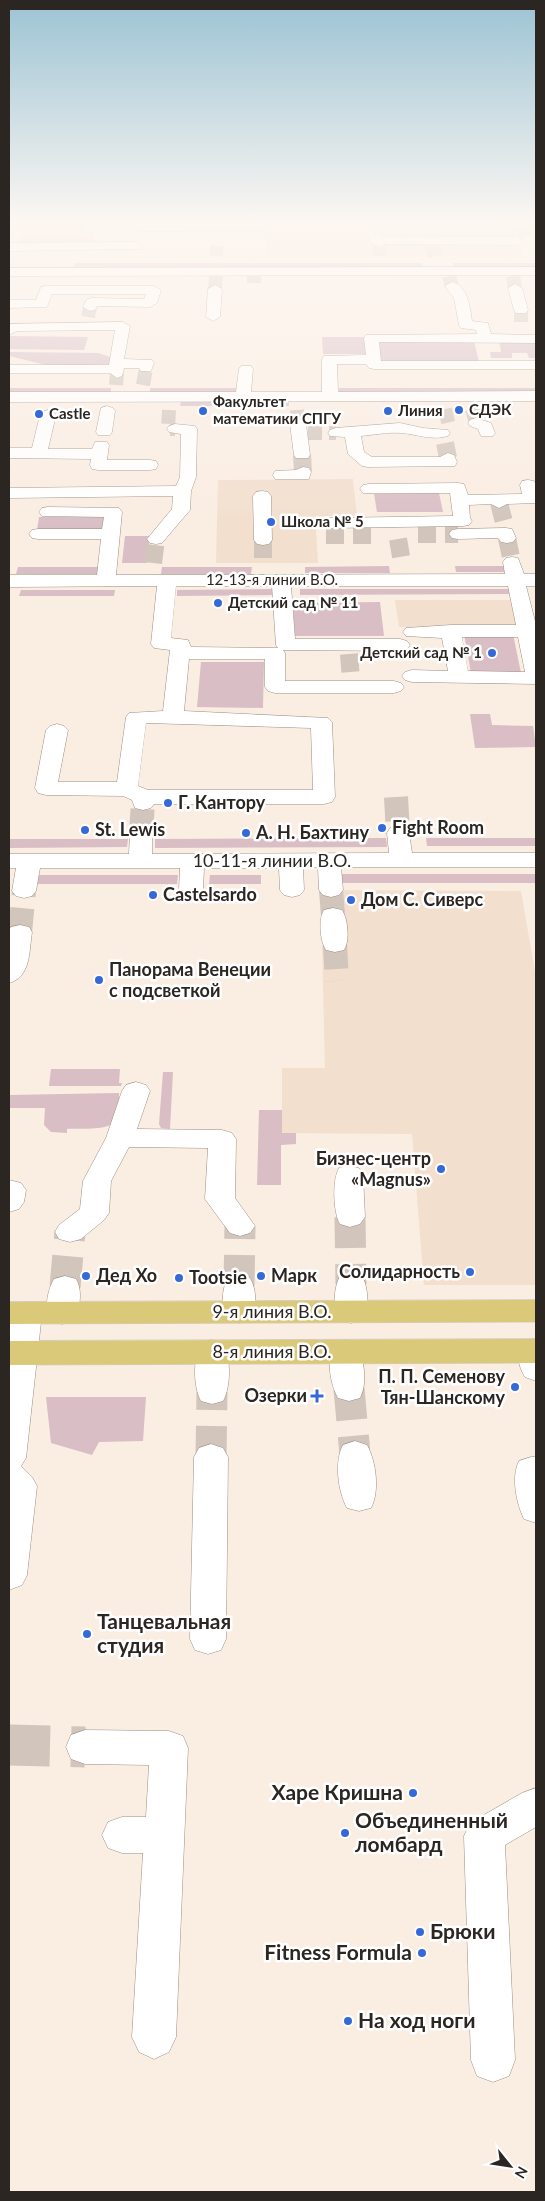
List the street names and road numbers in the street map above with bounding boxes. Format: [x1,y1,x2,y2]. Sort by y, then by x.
street label: 12-13-я линии В.О. [206,570,338,588]
street label: 10-11-я линии В.О. [193,849,351,871]
street label: 9-я линия В.О. [212,1300,332,1322]
street label: 8-я линия В.О. [212,1340,332,1362]

